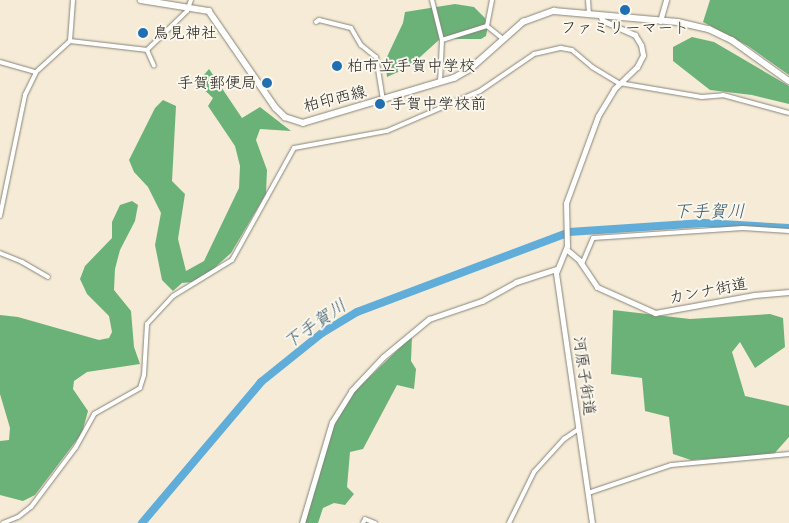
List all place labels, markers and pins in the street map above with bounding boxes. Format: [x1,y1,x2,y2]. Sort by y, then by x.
marker: ファミリーマート [619,4,631,16]
place label: ファミリーマート [561,18,689,38]
place label: 鳥見神社 [153,23,217,43]
marker: 鳥見神社 [137,27,149,39]
place label: 柏市立手賀中学校 [347,56,475,76]
marker: 柏市立手賀中学校 [331,60,343,72]
place label: 手賀郵便局 [177,73,257,93]
marker: 手賀郵便局 [261,77,273,89]
place label: 手賀中学校前 [390,94,486,114]
marker: 手賀中学校前 [374,98,386,110]

